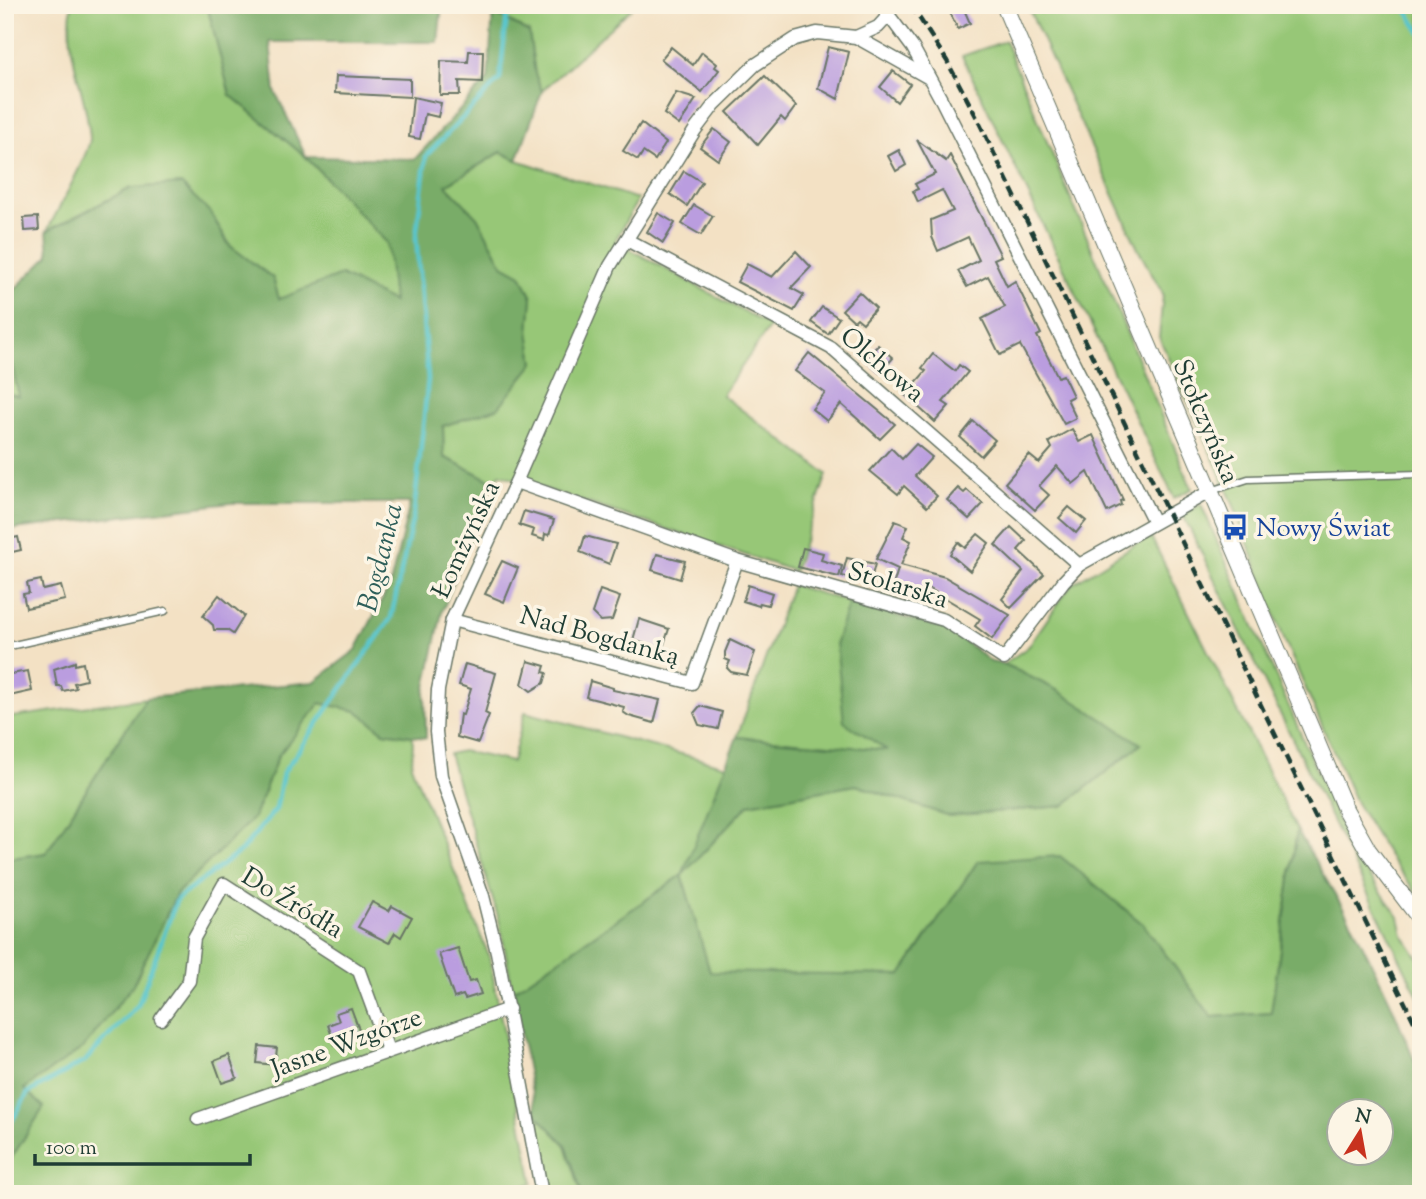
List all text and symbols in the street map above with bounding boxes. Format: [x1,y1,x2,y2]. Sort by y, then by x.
street label: Olchowa [831,319,932,412]
street label: Stołczyńska [1162,354,1247,490]
street label: Łomżyńska [424,475,511,605]
water label: Bogdanka [349,499,415,616]
place label: Nowy Świat [1256,511,1391,548]
bus stop icon: Nowy Świat [1220,512,1250,542]
street label: Stolarska [842,554,952,619]
street label: Nad Bogdanką [515,598,683,676]
street label: Do Źródła [234,859,350,949]
street label: Jasne Wzgórze [264,1000,427,1089]
north arrow [1324,1098,1394,1168]
text: N [1353,1103,1373,1132]
scale bar [35,1122,250,1166]
text: 100 m [46,1134,97,1164]

